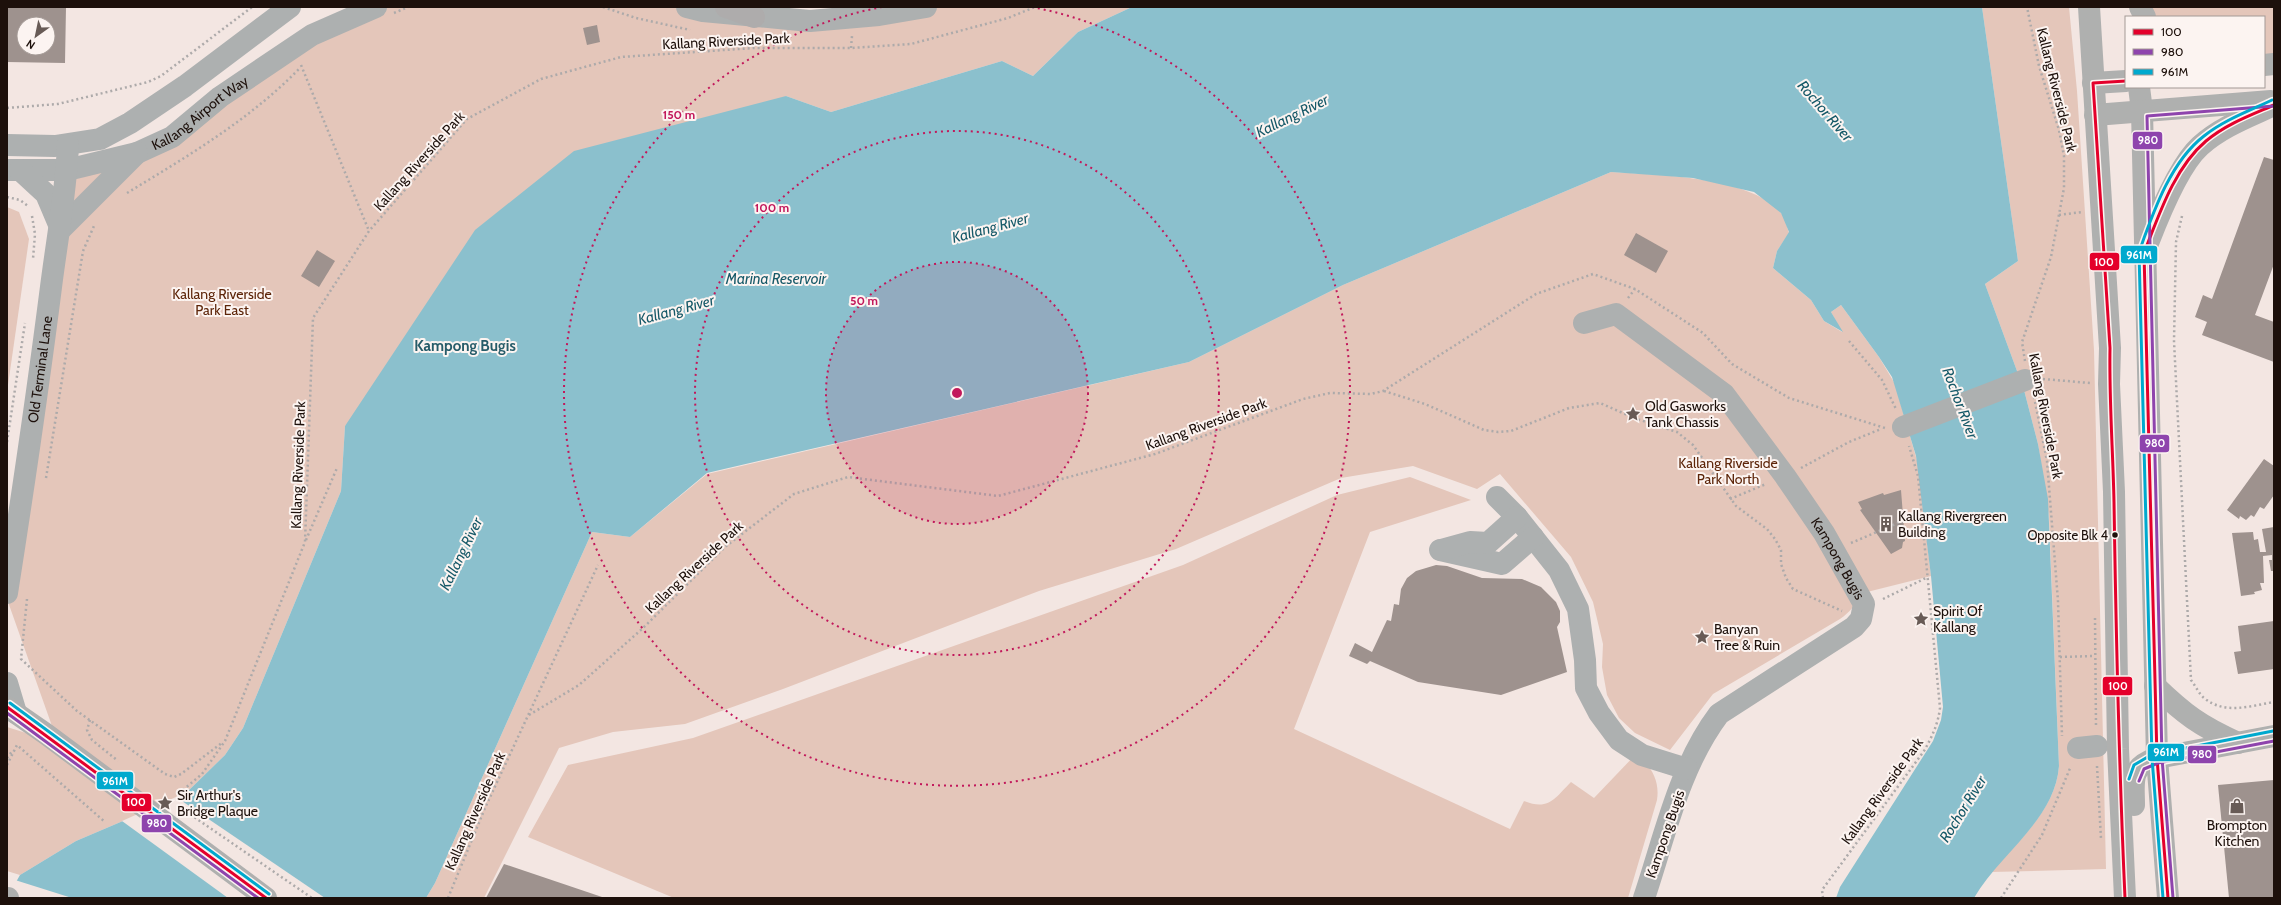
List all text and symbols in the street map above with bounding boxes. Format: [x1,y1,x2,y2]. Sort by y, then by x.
north arrow [16,16,56,56]
legend [2125,16,2265,88]
text: 100 [2161,24,2182,39]
street label: Kallang Riverside Park [2033,26,2081,155]
street label: Kallang Riverside Park [662,29,791,53]
text: N [23,36,38,52]
text: 980 [2161,44,2183,59]
text: 961M [2161,64,2188,79]
street label: Kallang Airport Way [149,72,252,154]
water label: Rochor River [1794,77,1857,146]
water label: Kallang River [1253,90,1332,141]
street label: Kallang Riverside Park [370,107,469,214]
text: 150 m [663,107,695,122]
line badge: 980 [2132,131,2163,150]
text: 980 [2138,133,2159,147]
text: 100 m [755,200,789,215]
water label: Kallang River [950,209,1032,247]
line badge: 961M [2120,245,2158,264]
text: 961M [2126,248,2152,262]
line badge: 100 [2089,252,2120,271]
text: 100 [2094,255,2114,269]
water label: Marina Reservoir [725,270,828,288]
park label: Kallang Riverside Park East [172,285,272,319]
water label: Kallang River [636,291,718,329]
text: 50 m [850,293,878,308]
street label: Old Terminal Lane [24,315,56,424]
district label: Kampong Bugis [414,337,516,355]
street label: Kallang Riverside Park [2025,352,2067,481]
water label: Rochor River [1938,365,1982,442]
centre of rings [950,386,964,400]
street label: Kallang Riverside Park [1143,393,1270,454]
place label: Old Gasworks Tank Chassis [1645,397,1726,431]
street label: Kallang Riverside Park [287,400,309,529]
place icon: Old Gasworks Tank Chassis [1624,405,1642,423]
line badge: 980 [2139,434,2170,453]
text: 980 [2145,436,2166,450]
park label: Kallang Riverside Park North [1678,454,1778,488]
place label: Kallang Rivergreen Building [1898,507,2007,541]
water label: Kallang River [436,514,487,593]
street label: Kampong Bugis [1807,514,1869,603]
building icon: Kallang Rivergreen Building [1877,515,1895,533]
street label: Kallang Riverside Park [641,516,747,617]
place label: Opposite Blk 4 [2027,527,2108,543]
marker: Opposite Blk 4 [2110,530,2120,540]
place label: Spirit Of Kallang [1933,602,1983,636]
place icon: Spirit Of Kallang [1912,610,1930,628]
place label: Banyan Tree & Ruin [1714,620,1780,654]
place icon: Banyan Tree & Ruin [1693,628,1711,646]
line badge: 100 [2102,676,2133,696]
text: 100 [2108,679,2128,693]
street label: Kallang Riverside Park [1837,733,1927,848]
line badge: 961M [2147,743,2185,762]
text: 961M [2153,745,2179,759]
line badge: 980 [2187,745,2217,764]
text: 980 [2192,747,2213,761]
street label: Kallang Riverside Park [441,748,509,873]
line badge: 961M [96,771,134,790]
water label: Rochor River [1936,771,1991,845]
text: 961M [102,774,128,788]
place label: Sir Arthur's Bridge Plaque [177,786,258,820]
street label: Kampong Bugis [1642,787,1689,880]
line badge: 100 [121,793,152,812]
place icon: Sir Arthur's Bridge Plaque [156,794,174,812]
text: 100 [126,795,146,809]
shop icon: Brompton Kitchen [2228,797,2246,815]
line badge: 980 [141,814,172,833]
text: 980 [147,816,168,830]
place label: Brompton Kitchen [2207,816,2267,850]

